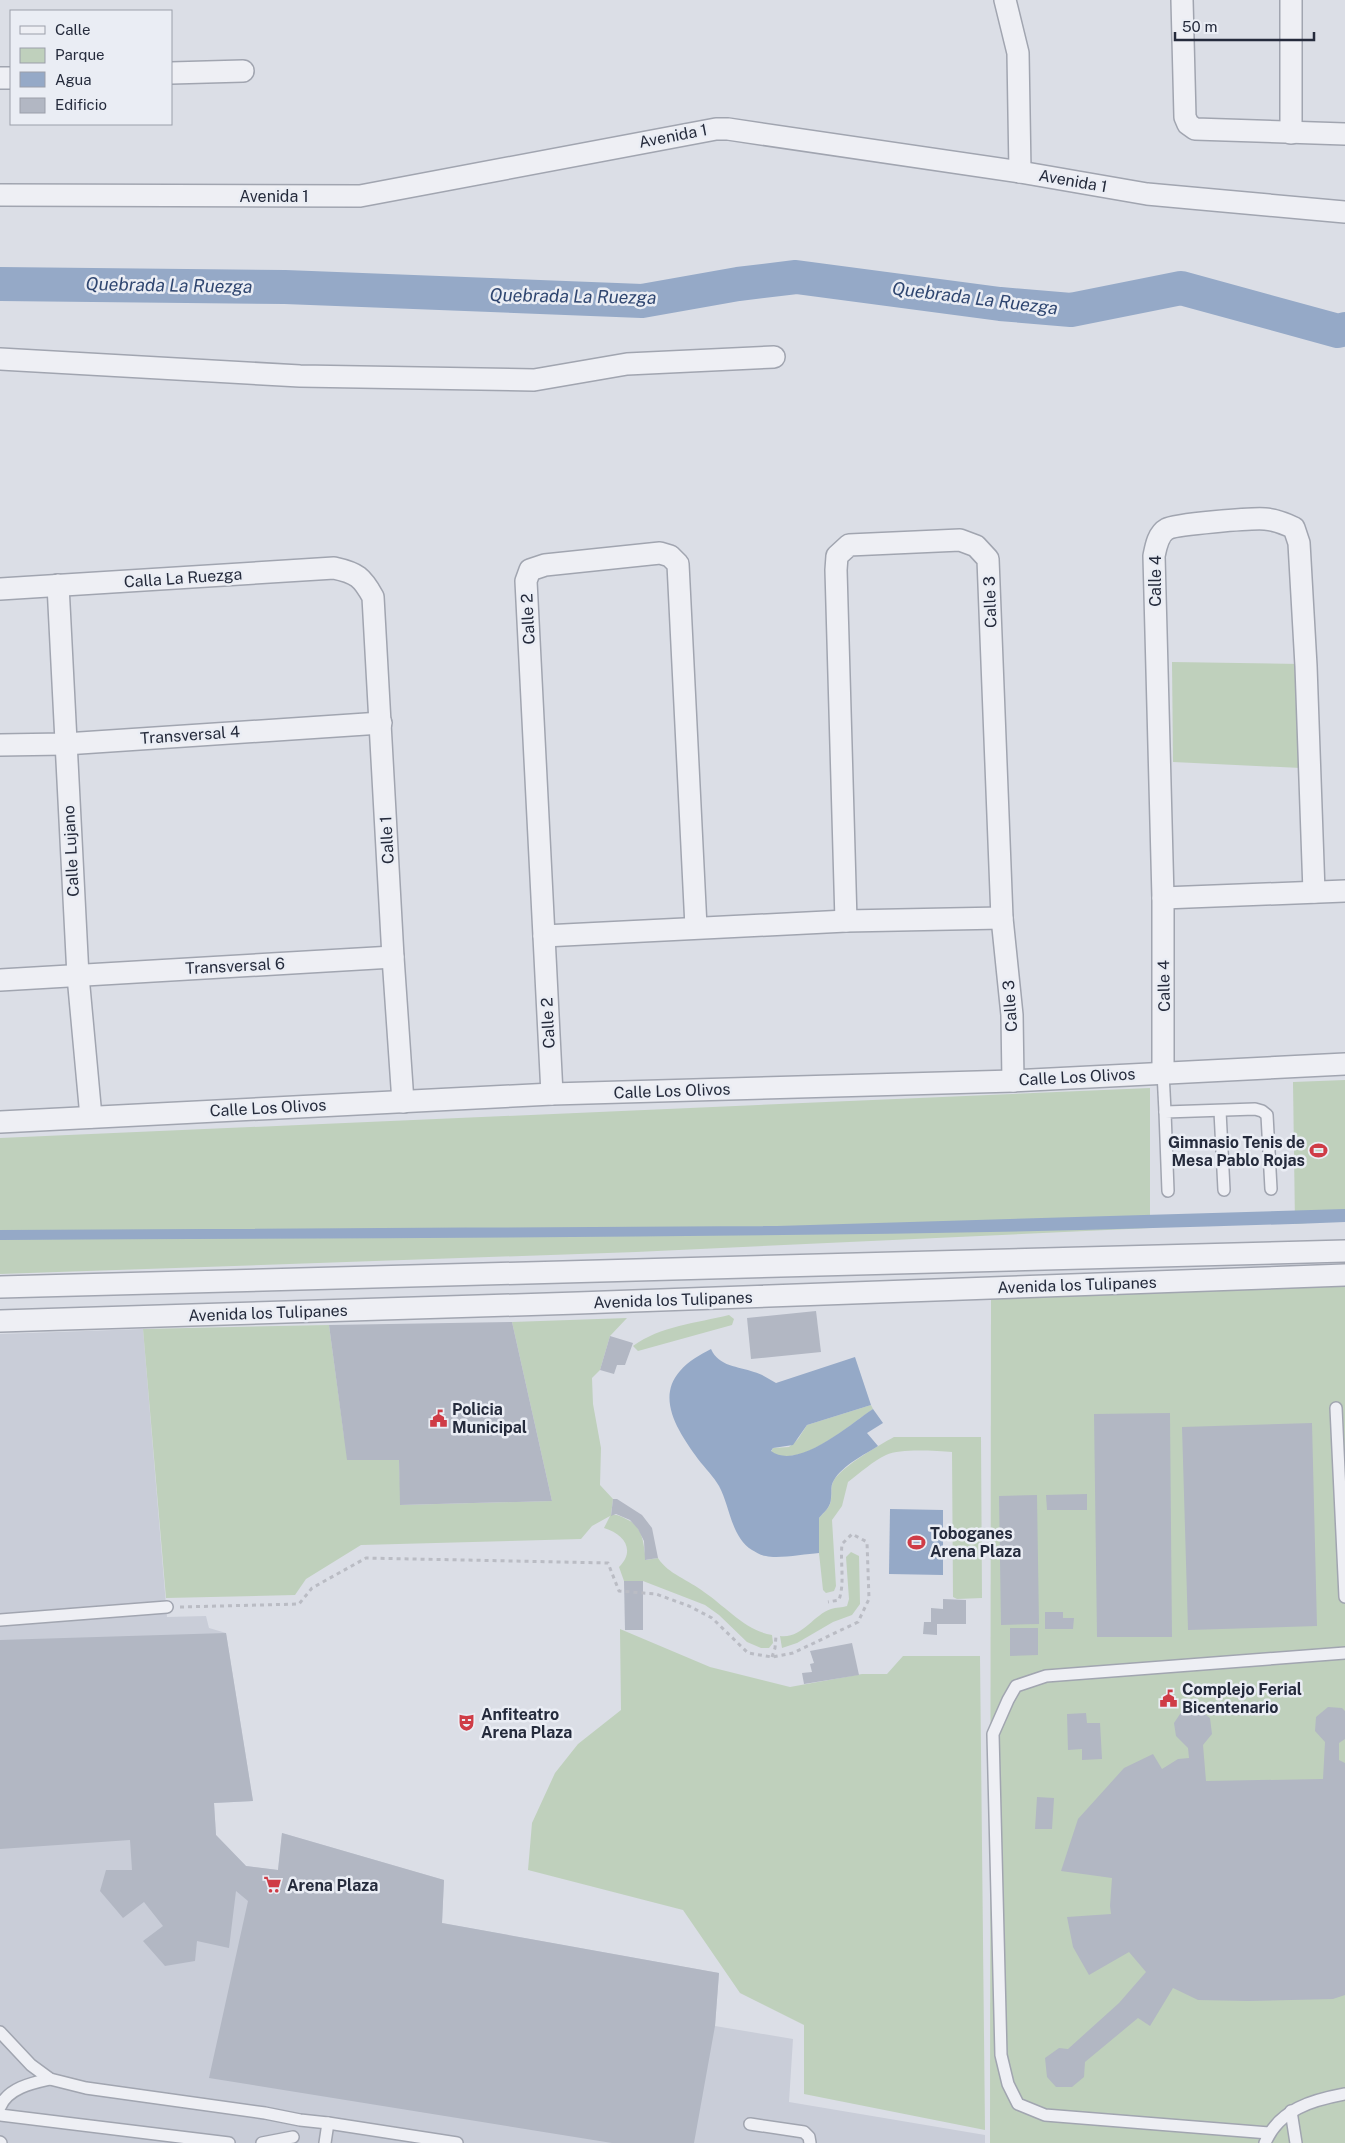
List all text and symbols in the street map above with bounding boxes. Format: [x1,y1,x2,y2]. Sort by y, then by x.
legend [10,10,172,125]
scale bar [1175,10,1314,42]
text: 50 m [1182,18,1217,35]
text: Calle [55,21,91,38]
text: Parque [55,46,105,63]
text: Agua [55,71,92,88]
text: Edificio [55,96,107,113]
street label: Avenida 1 [637,120,709,152]
street label: Avenida 1 [1037,166,1109,196]
street label: Avenida 1 [239,187,309,206]
water label: Quebrada La Ruezga [85,273,253,297]
water label: Quebrada La Ruezga [891,277,1059,319]
water label: Quebrada La Ruezga [489,284,657,308]
street label: Calle 4 [1146,555,1165,607]
street label: Calla La Ruezga [123,564,243,592]
street label: Calle 3 [980,576,1000,628]
street label: Calle 2 [517,593,539,645]
street label: Transversal 4 [139,722,241,748]
street label: Calle Lujano [59,805,83,897]
street label: Calle 1 [376,815,398,865]
street label: Transversal 6 [185,954,285,978]
street label: Calle 4 [1154,960,1174,1012]
street label: Calle 3 [999,980,1021,1032]
street label: Calle 2 [537,997,559,1049]
street label: Calle Los Olivos [1018,1064,1136,1090]
street label: Calle Los Olivos [613,1079,731,1103]
street label: Calle Los Olivos [209,1095,327,1121]
place label: Gimnasio Tenis de Mesa Pablo Rojas [1168,1133,1305,1170]
sports icon: Gimnasio Tenis de Mesa Pablo Rojas [1309,1141,1329,1161]
street label: Avenida los Tulipanes [997,1273,1157,1297]
street label: Avenida los Tulipanes [593,1288,753,1312]
street label: Avenida los Tulipanes [188,1301,348,1325]
place label: Policia Municipal [452,1400,527,1437]
public building icon: Policia Municipal [428,1408,448,1428]
place label: Toboganes Arena Plaza [930,1524,1021,1561]
sports icon: Toboganes Arena Plaza [906,1532,926,1552]
place label: Complejo Ferial Bicentenario [1182,1680,1302,1717]
public building icon: Complejo Ferial Bicentenario [1158,1688,1178,1708]
place label: Anfiteatro Arena Plaza [481,1705,572,1742]
theatre icon: Anfiteatro Arena Plaza [457,1713,477,1733]
supermarket icon: Arena Plaza [263,1875,283,1895]
place label: Arena Plaza [287,1876,378,1895]

